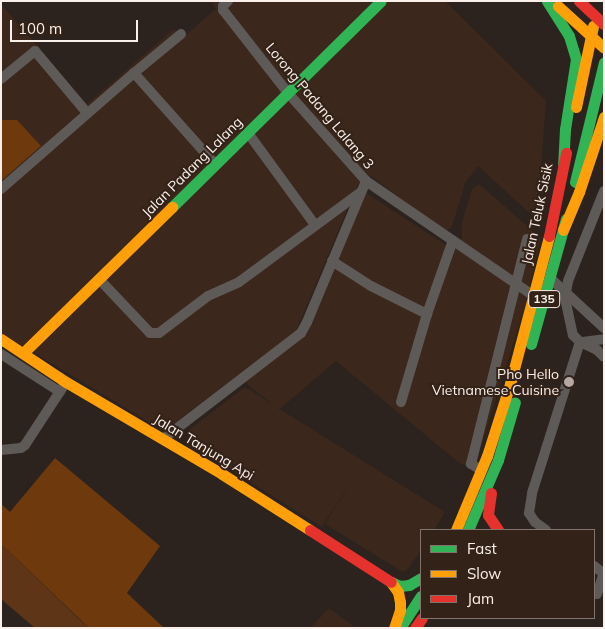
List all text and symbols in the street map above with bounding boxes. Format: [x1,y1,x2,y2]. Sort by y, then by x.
scale bar [12,10,140,42]
text: 100 m [18,19,62,38]
street label: Lorong Padang Lalang 3 [262,39,378,173]
street label: Jalan Padang Lalang [138,113,246,221]
street label: Jalan Teluk Sisik [518,162,556,266]
road number: 135 [528,290,560,308]
place label: Pho Hello Vietnamese Cuisine [432,366,559,398]
marker: Pho Hello Vietnamese Cuisine [563,376,575,388]
street label: Jalan Tanjung Api [151,410,257,484]
legend [420,529,595,619]
text: Fast [467,539,497,558]
text: Slow [467,564,501,583]
text: Jam [467,589,494,608]

